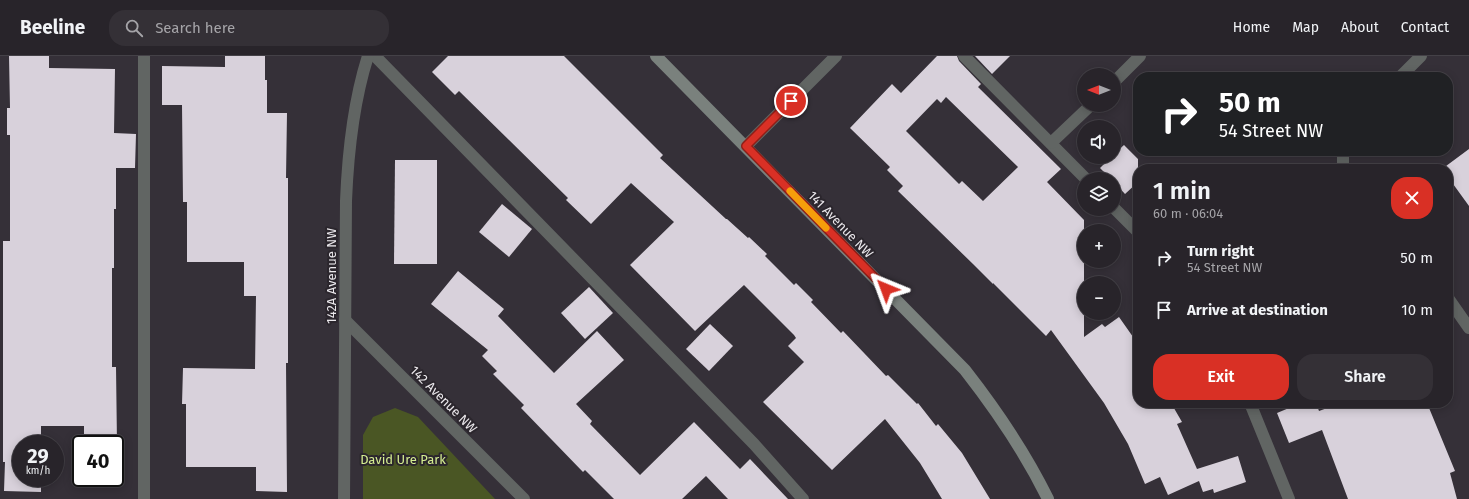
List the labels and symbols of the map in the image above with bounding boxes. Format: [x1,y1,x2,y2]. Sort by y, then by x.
north arrow [1077,68,1121,112]
pin [774,84,808,118]
street label: 141 Avenue NW [805,188,876,261]
street label: 142A Avenue NW [324,228,339,324]
position arrow [865,268,907,310]
street label: 142 Avenue NW [407,363,480,436]
speed limit sign: 40 [72,435,124,487]
park label: David Ure Park [360,452,446,467]

